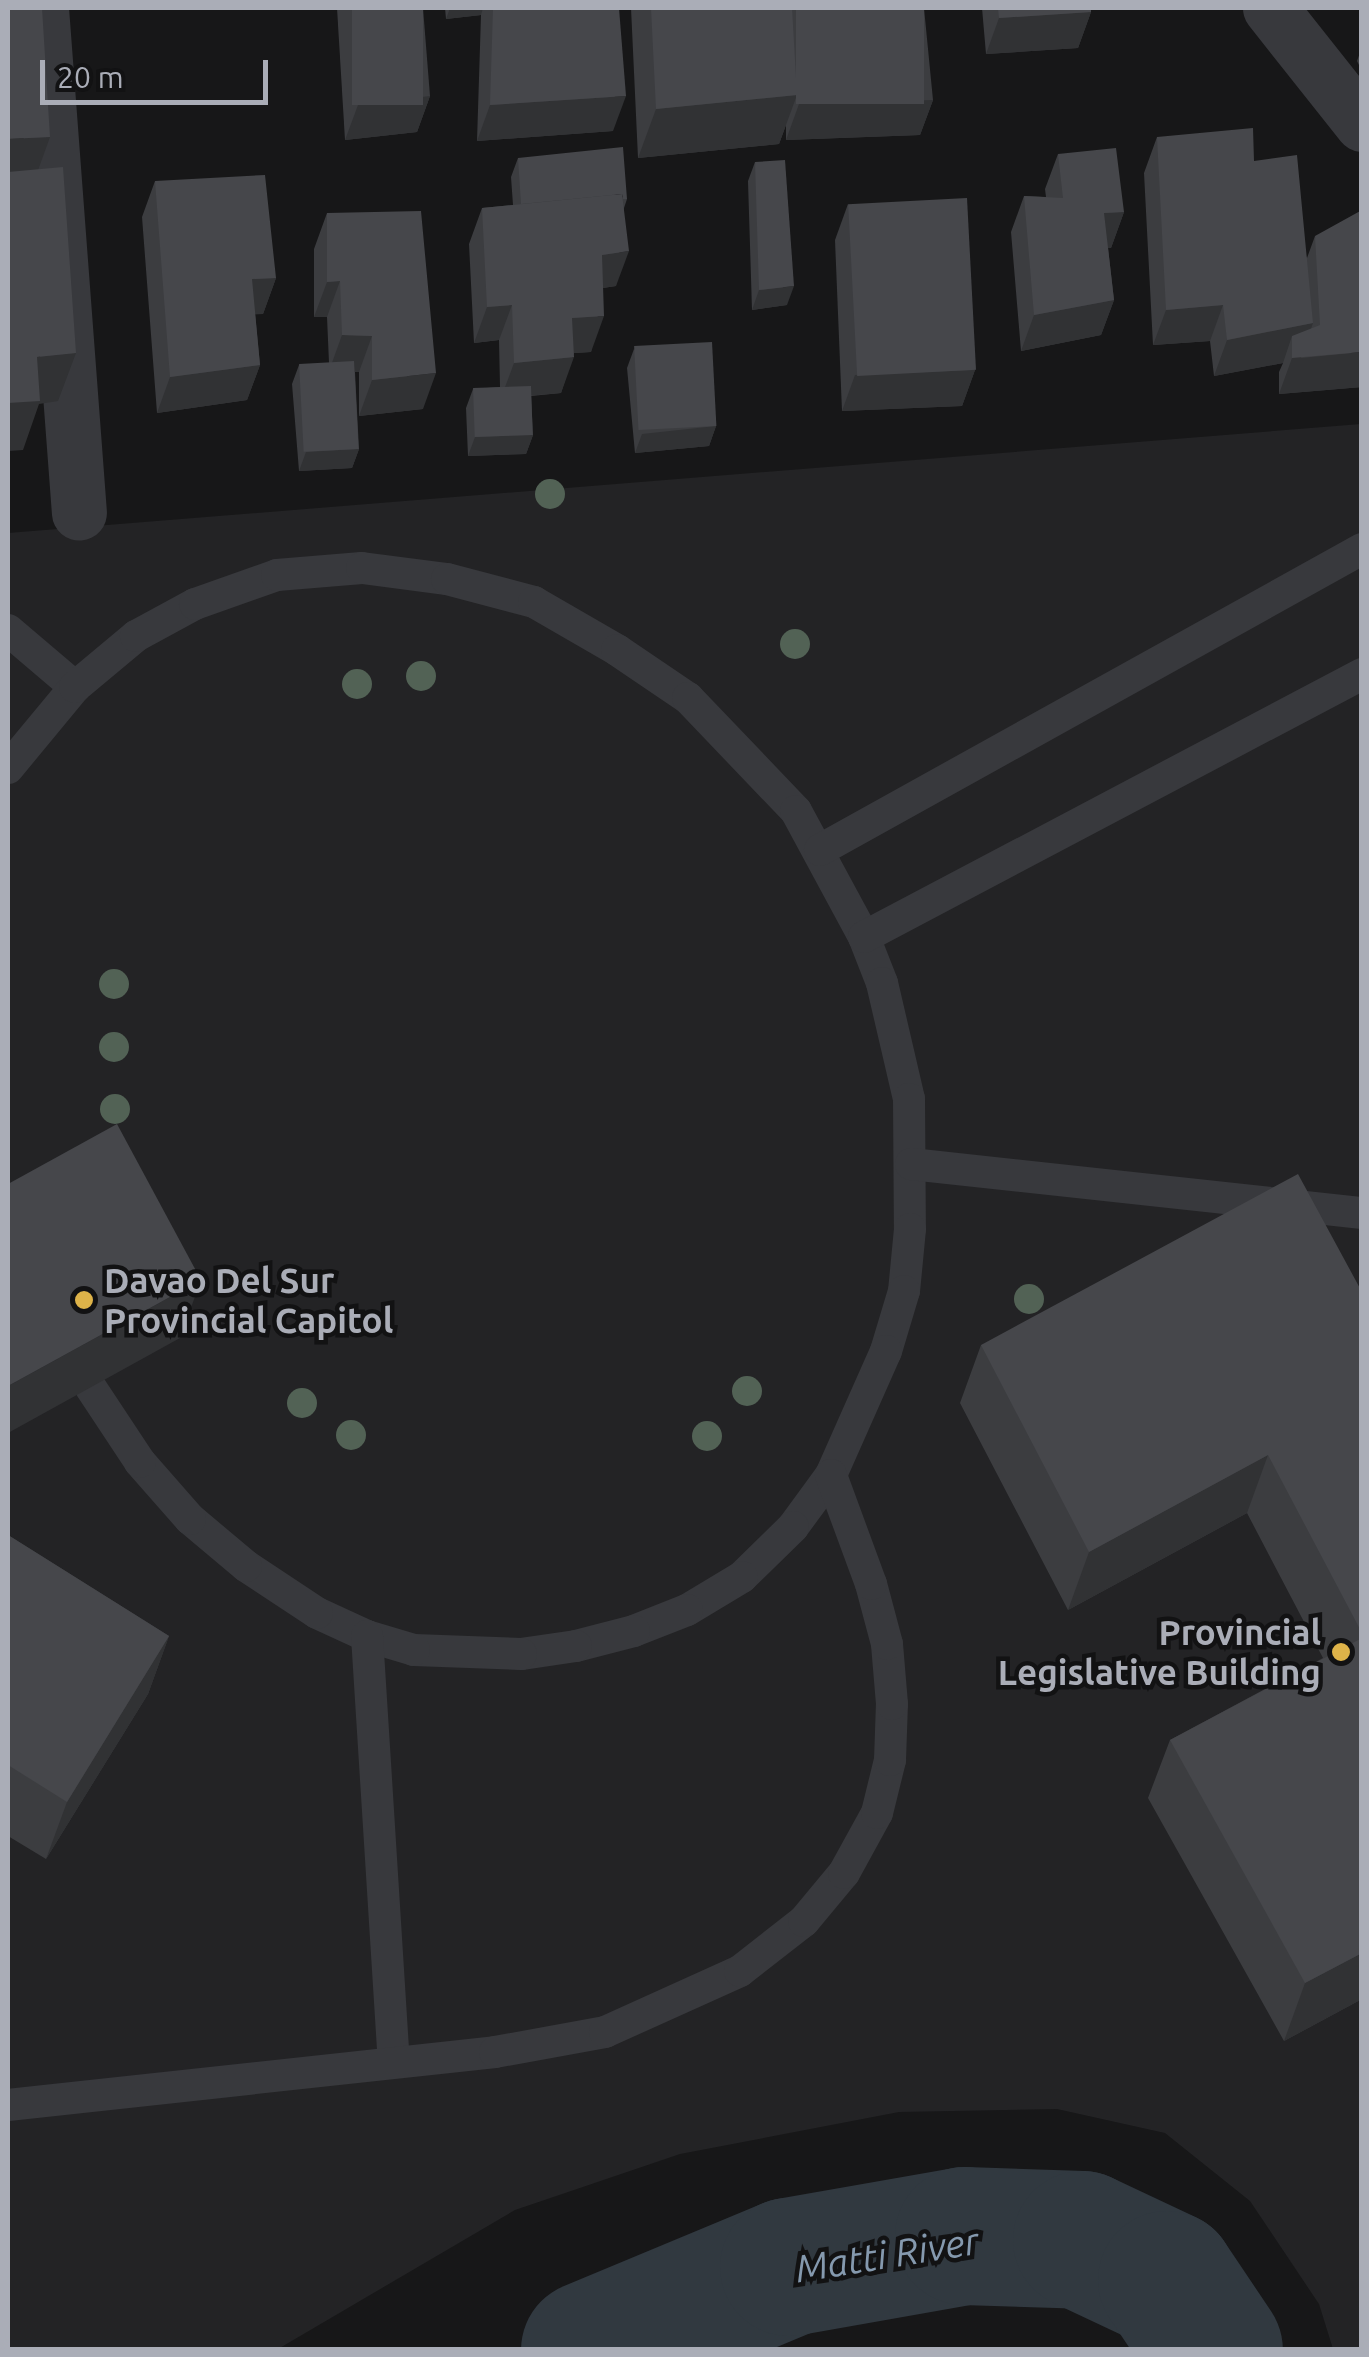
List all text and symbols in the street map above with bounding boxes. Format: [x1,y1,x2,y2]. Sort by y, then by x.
scale bar [45,40,272,102]
text: 20 m [57,60,124,94]
place label: Davao Del Sur Provincial Capitol [104,1259,393,1341]
marker: Davao Del Sur Provincial Capitol [73,1289,95,1311]
place label: Provincial Legislative Building [998,1611,1321,1693]
marker: Provincial Legislative Building [1330,1641,1352,1663]
water label: Matti River [792,2218,982,2292]

